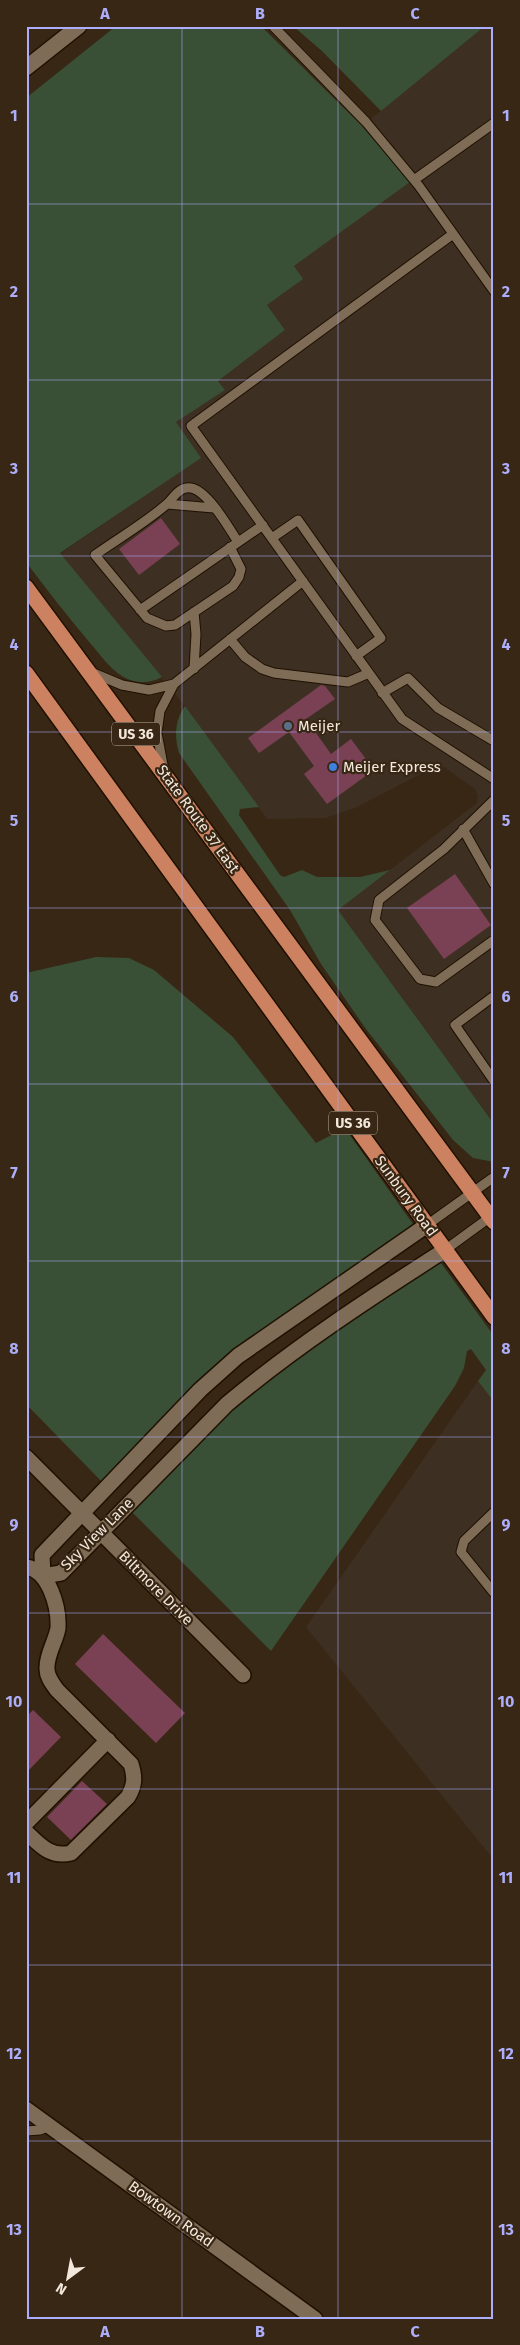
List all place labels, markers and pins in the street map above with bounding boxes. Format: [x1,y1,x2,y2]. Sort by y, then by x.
place label: Meijer [298,717,340,735]
marker: Meijer [282,720,294,732]
place label: Meijer Express [343,758,441,776]
marker: Meijer Express [327,761,339,773]

